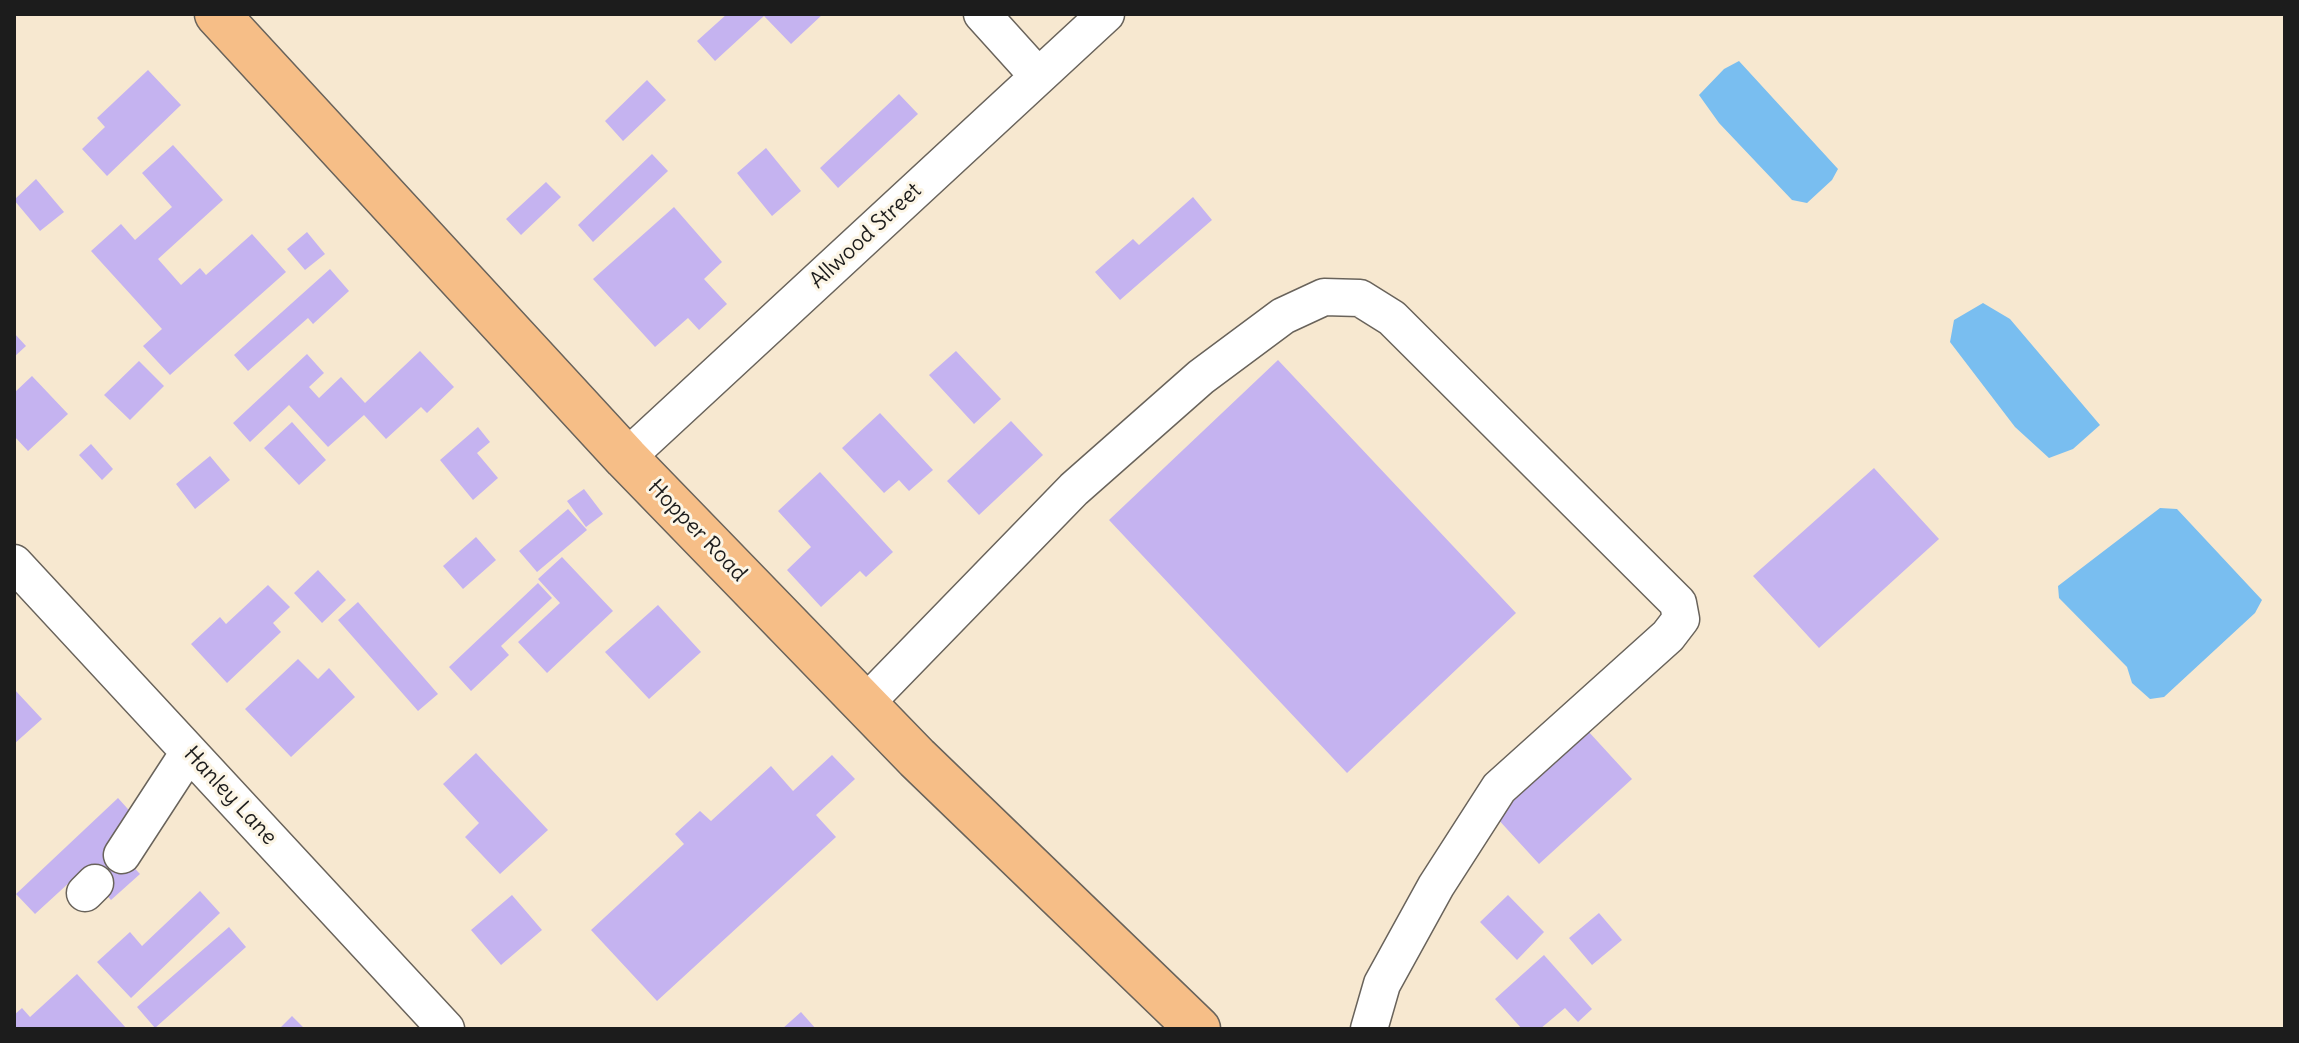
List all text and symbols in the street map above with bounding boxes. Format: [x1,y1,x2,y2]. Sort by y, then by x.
street label: Allwood Street [805,178,927,294]
street label: Hopper Road [642,475,752,587]
street label: Hanley Lane [178,741,282,851]

